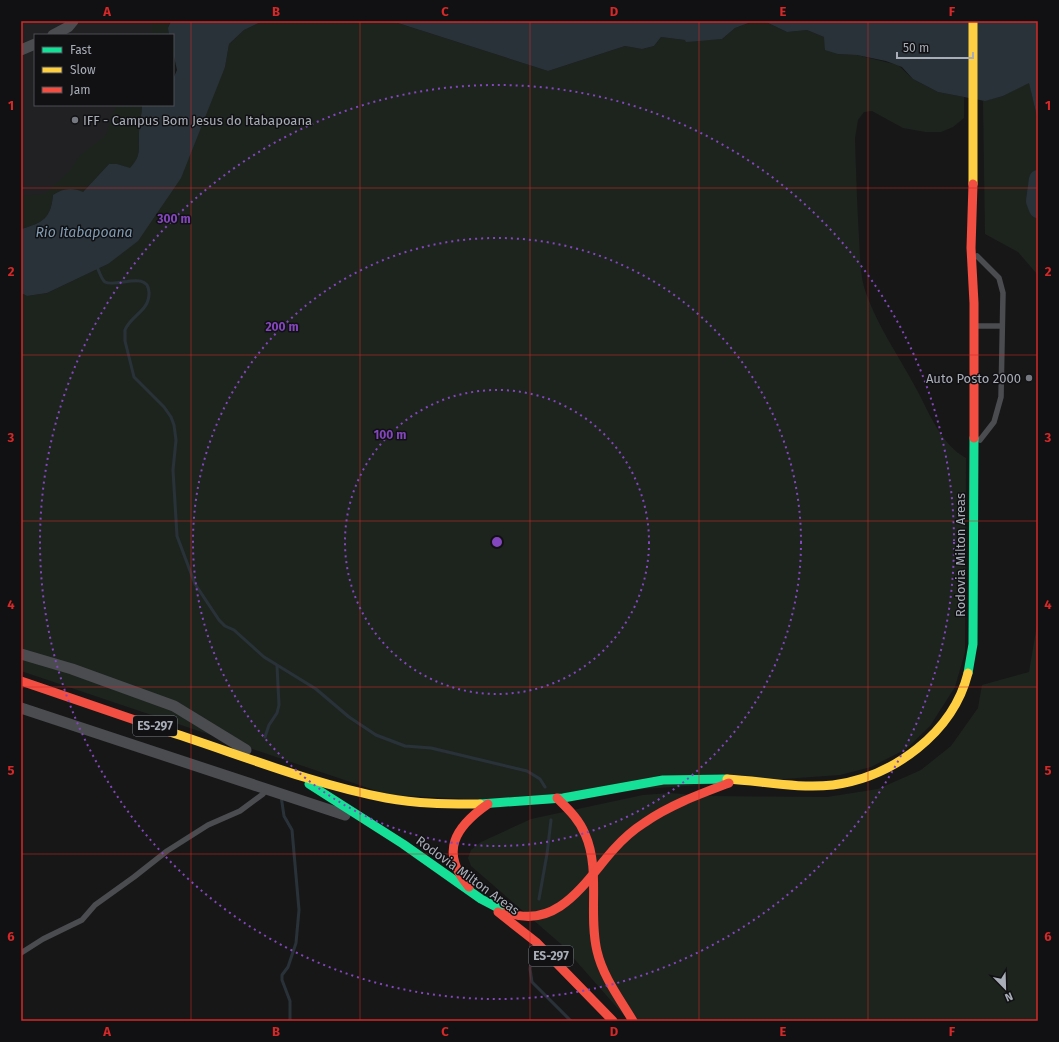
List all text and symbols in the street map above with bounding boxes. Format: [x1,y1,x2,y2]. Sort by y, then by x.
text: A [102,4,111,19]
text: B [272,4,280,19]
text: C [441,4,449,19]
text: D [610,4,619,19]
text: E [780,4,787,19]
text: F [949,4,956,19]
legend [34,34,174,106]
scale bar [897,34,973,60]
text: 50 m [903,41,929,55]
text: Fast [70,43,92,57]
text: Slow [70,63,96,77]
text: Jam [70,83,90,97]
text: 1 [8,98,14,113]
text: 1 [1045,98,1051,113]
place label: IFF - Campus Bom Jesus do Itabapoana [83,113,312,128]
marker: IFF - Campus Bom Jesus do Itabapoana [70,115,80,125]
text: 300 m [156,212,191,226]
water label: Rio Itabapoana [35,224,133,241]
text: 2 [8,264,15,279]
text: 2 [1045,264,1052,279]
text: 200 m [265,320,299,334]
place label: Auto Posto 2000 [926,371,1021,386]
marker: Auto Posto 2000 [1024,373,1034,383]
text: 100 m [374,428,406,442]
text: 3 [7,430,15,445]
text: 3 [1044,430,1052,445]
street label: Rodovia Milton Areas [953,493,968,617]
centre of rings [490,535,504,549]
text: 4 [7,597,15,612]
text: 4 [1044,597,1052,612]
road number: ES-297 [133,716,177,736]
text: 5 [8,763,15,778]
text: 5 [1045,763,1052,778]
street label: Rodovia Milton Areas [413,833,522,918]
text: 6 [7,929,15,944]
text: 6 [1044,929,1052,944]
road number: ES-297 [529,946,573,966]
north arrow [985,968,1025,1008]
text: N [1003,989,1015,1004]
text: A [102,1024,111,1039]
text: B [272,1024,280,1039]
text: C [441,1024,449,1039]
text: D [610,1024,619,1039]
text: E [780,1024,787,1039]
text: F [949,1024,956,1039]

